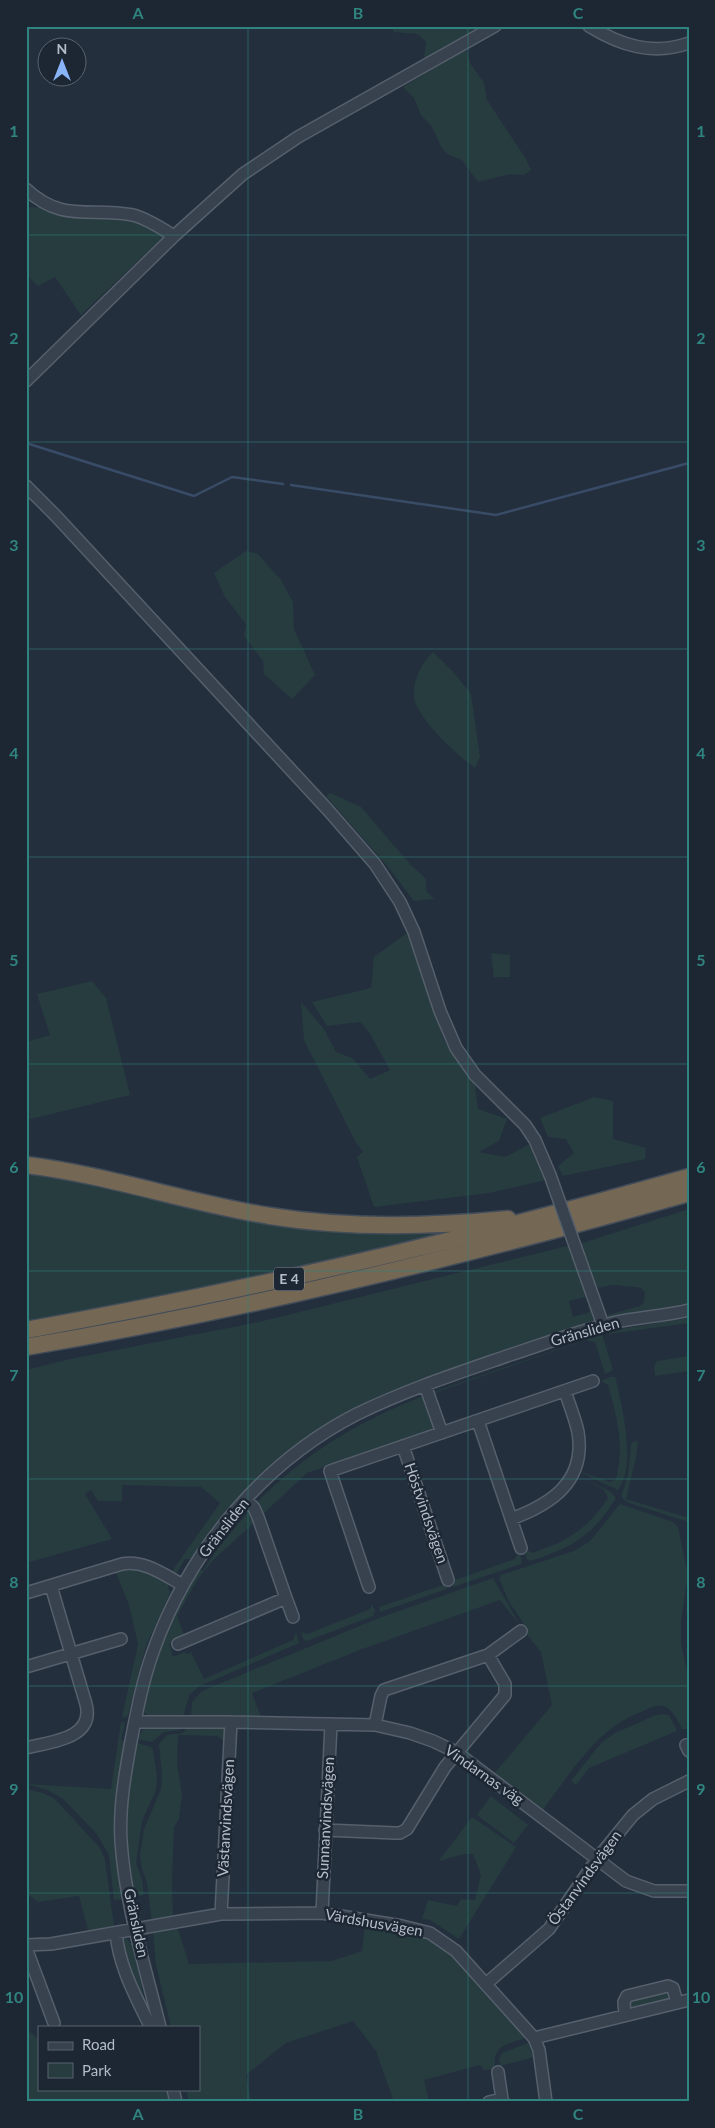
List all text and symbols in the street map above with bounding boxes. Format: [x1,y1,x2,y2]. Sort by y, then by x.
text: A [131,3,144,22]
text: B [353,3,363,22]
text: C [573,3,584,22]
north arrow [38,38,88,88]
text: N [57,40,67,57]
text: 1 [9,121,19,140]
text: 1 [696,121,706,140]
text: 2 [9,328,19,347]
text: 2 [696,328,706,347]
text: 3 [9,535,19,554]
text: 3 [696,535,706,554]
text: 4 [9,743,19,762]
text: 4 [696,743,706,762]
text: 5 [9,950,19,969]
text: 5 [696,950,706,969]
text: 6 [9,1157,19,1176]
text: 6 [696,1157,706,1176]
road number: E 4 [274,1268,304,1290]
street label: Gränsliden [548,1313,621,1349]
text: 7 [9,1365,19,1384]
text: 7 [696,1365,706,1384]
street label: Höstvindsvägen [401,1460,453,1565]
street label: Gränsliden [194,1494,252,1561]
text: 8 [9,1572,19,1591]
text: 8 [696,1572,706,1591]
street label: Vindarnas väg [442,1740,528,1808]
street label: Sunnanvindsvägen [313,1756,337,1879]
street label: Västanvindsvägen [213,1759,237,1877]
text: 9 [9,1779,19,1798]
text: 9 [696,1779,706,1798]
street label: Östanvindsvägen [544,1826,625,1928]
street label: Gränsliden [121,1887,153,1959]
street label: Värdshusvägen [324,1905,424,1939]
text: 10 [5,1987,23,2006]
text: 10 [692,1987,710,2006]
legend [38,2026,200,2090]
text: Road [82,2035,115,2053]
text: Park [82,2061,112,2079]
text: A [131,2104,144,2123]
text: B [353,2104,363,2123]
text: C [573,2104,584,2123]

